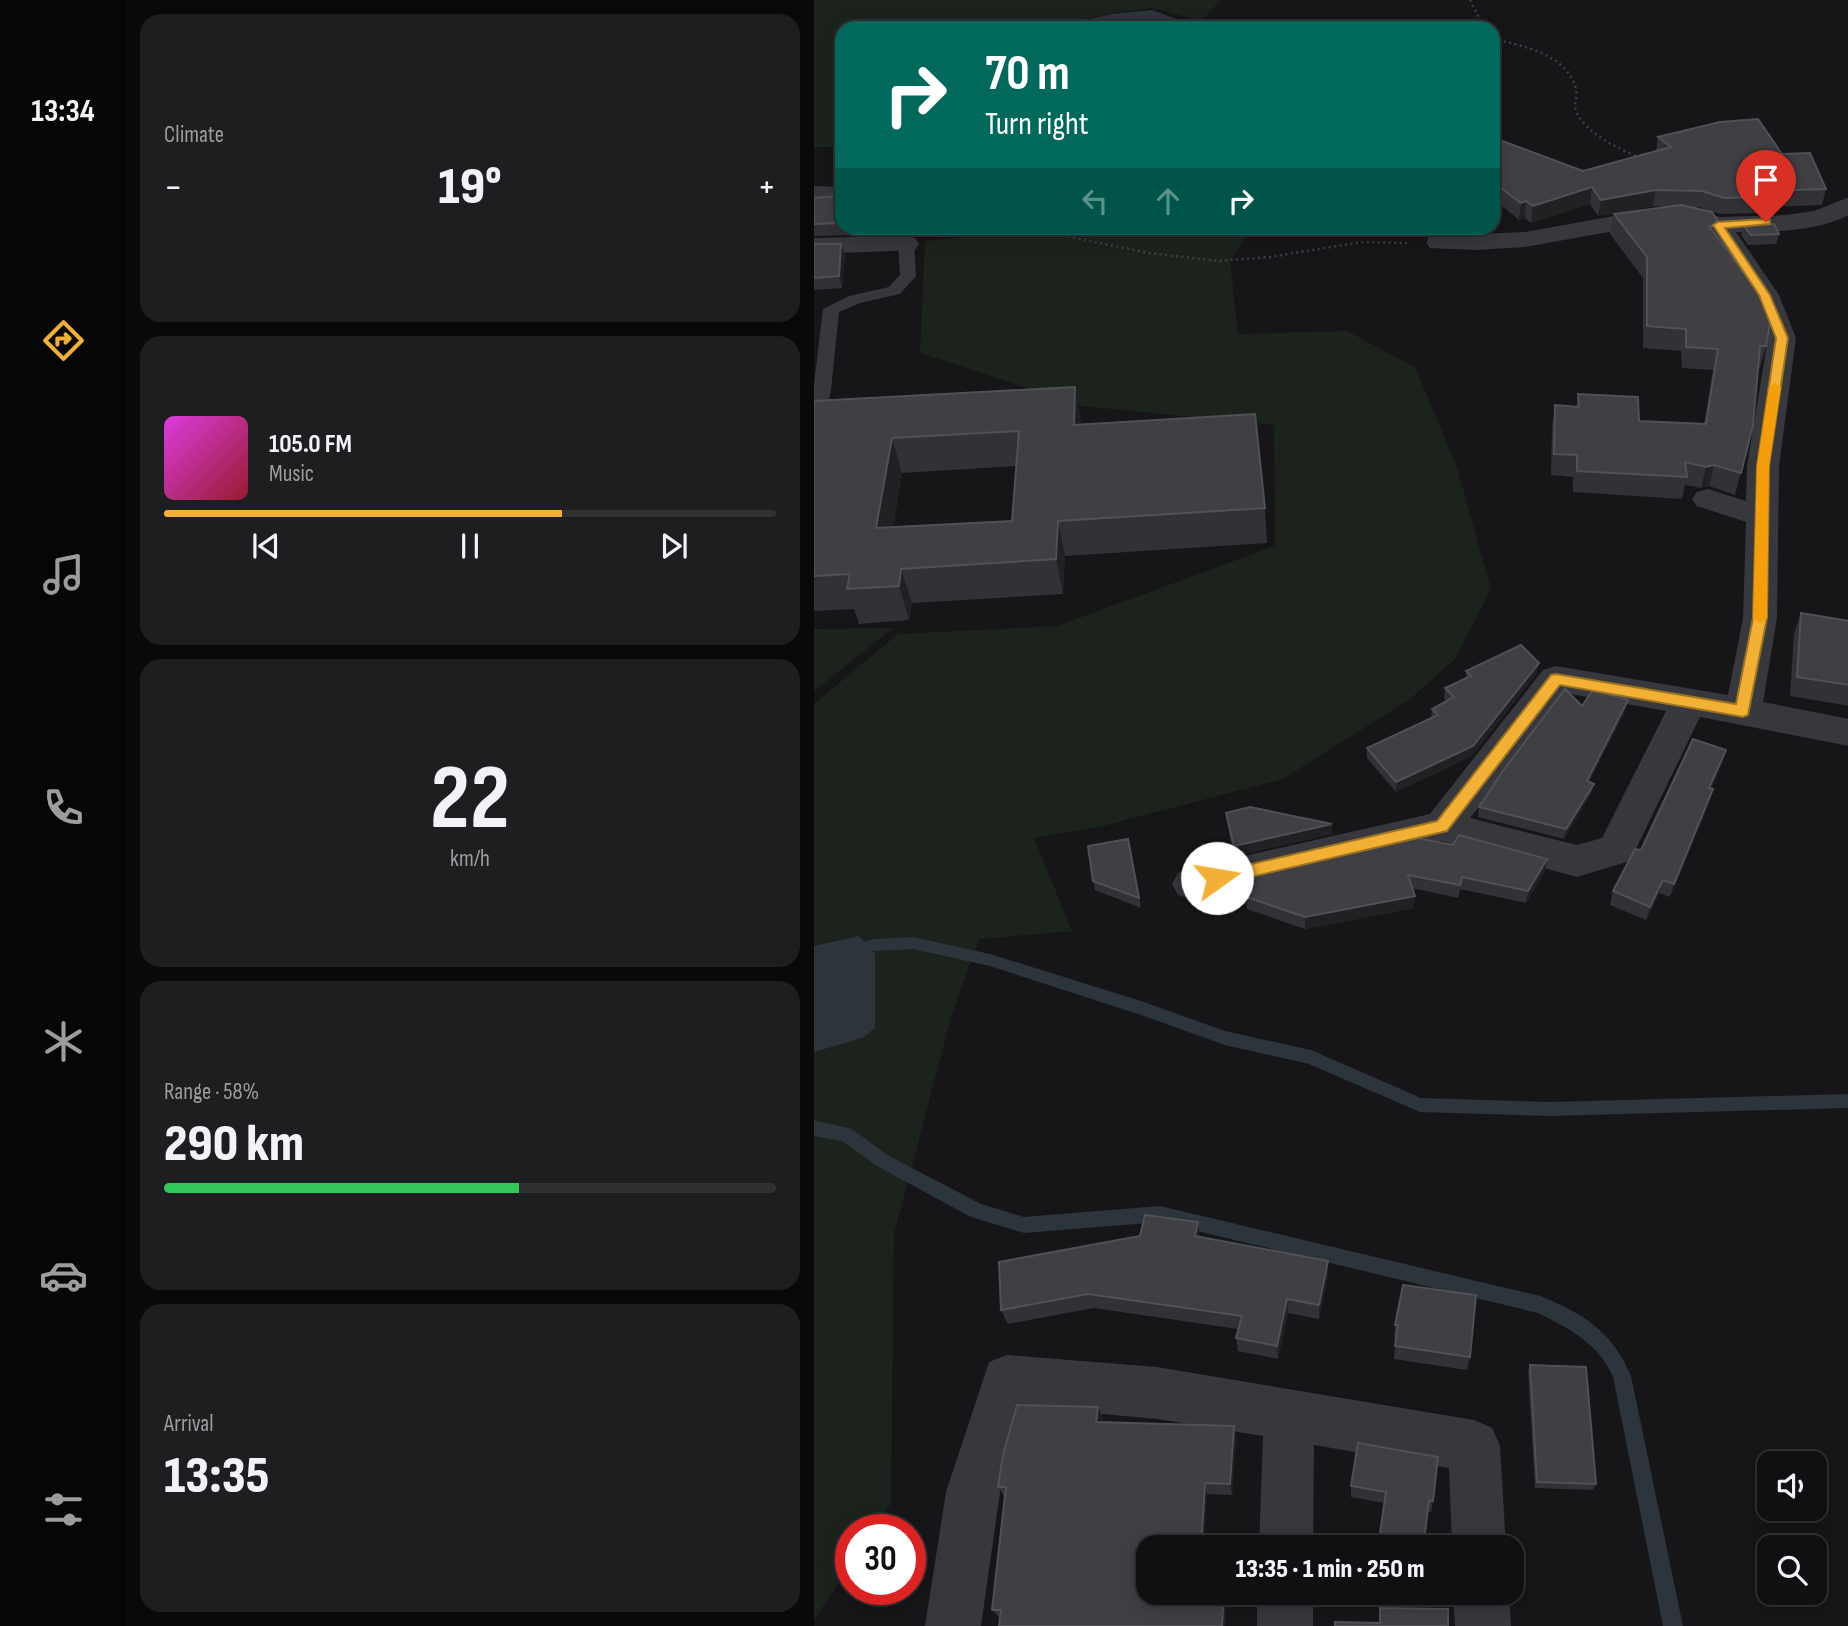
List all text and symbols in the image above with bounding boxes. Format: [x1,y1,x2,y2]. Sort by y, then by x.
text: 70 m [985,45,1070,104]
icon: right [870,49,961,140]
text: 13:34 [31,92,95,131]
text: Turn right [985,105,1089,144]
text: Climate [164,121,224,149]
pin [1736,150,1796,222]
text: 19° [438,156,502,219]
icon: arrive [1747,161,1785,199]
text: − [164,165,183,210]
text: + [757,165,776,210]
icon: left [1076,182,1114,220]
icon: ahead [1149,182,1187,220]
icon: right [1222,182,1260,220]
icon: directions [39,316,88,365]
text: 105.0 FM [269,429,352,460]
text: Music [269,460,314,488]
icon: previous [247,527,285,565]
icon: pause [451,527,489,565]
icon: next [655,527,693,565]
icon: music [39,550,88,599]
text: 22 [430,745,510,854]
icon: phone [39,783,88,832]
position arrow [1180,841,1254,915]
text: km/h [450,845,490,873]
icon: climate [39,1017,88,1066]
text: Range · 58% [164,1078,259,1106]
text: 290 km [164,1113,304,1176]
icon: car [39,1251,88,1300]
text: Arrival [164,1410,213,1438]
text: 13:35 [164,1445,269,1508]
map controls [1757,1451,1827,1605]
button: sound [1757,1451,1827,1521]
icon: filters [39,1485,88,1534]
speed limit sign: 30 [835,1514,926,1605]
button: search [1757,1535,1827,1605]
text: 13:35 · 1 min · 250 m [1235,1554,1425,1585]

